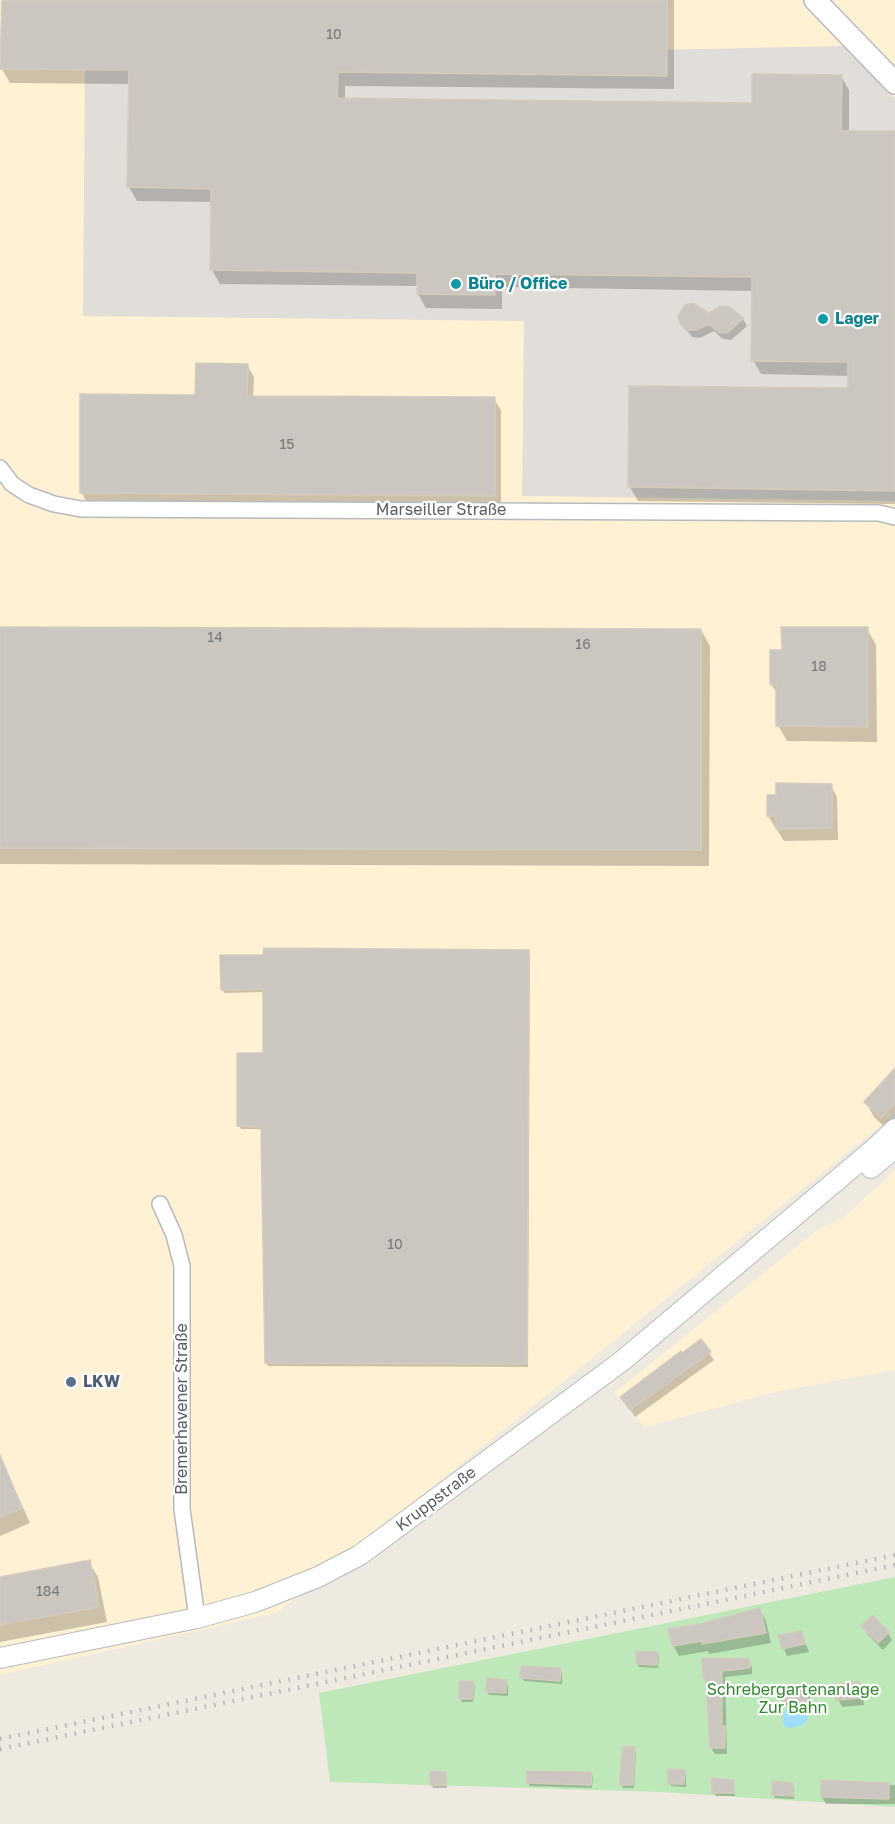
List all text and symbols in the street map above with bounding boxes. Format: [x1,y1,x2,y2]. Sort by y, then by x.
house number: 10 [326,27,342,43]
place label: Büro / Office [468,274,567,294]
marker: Büro / Office [449,277,463,291]
place label: Lager [835,309,879,329]
marker: Lager [816,312,830,326]
house number: 15 [280,437,294,453]
street label: Marseiller Straße [376,500,506,520]
house number: 14 [207,630,223,646]
house number: 16 [575,637,591,653]
house number: 18 [811,659,827,675]
house number: 10 [387,1237,403,1253]
street label: Bremerhavener Straße [172,1323,192,1495]
place label: LKW [83,1372,120,1392]
marker: LKW [64,1375,78,1389]
street label: Kruppstraße [392,1463,480,1535]
house number: 184 [36,1584,60,1600]
park label: Schrebergartenanlage Zur Bahn [707,1680,879,1718]

